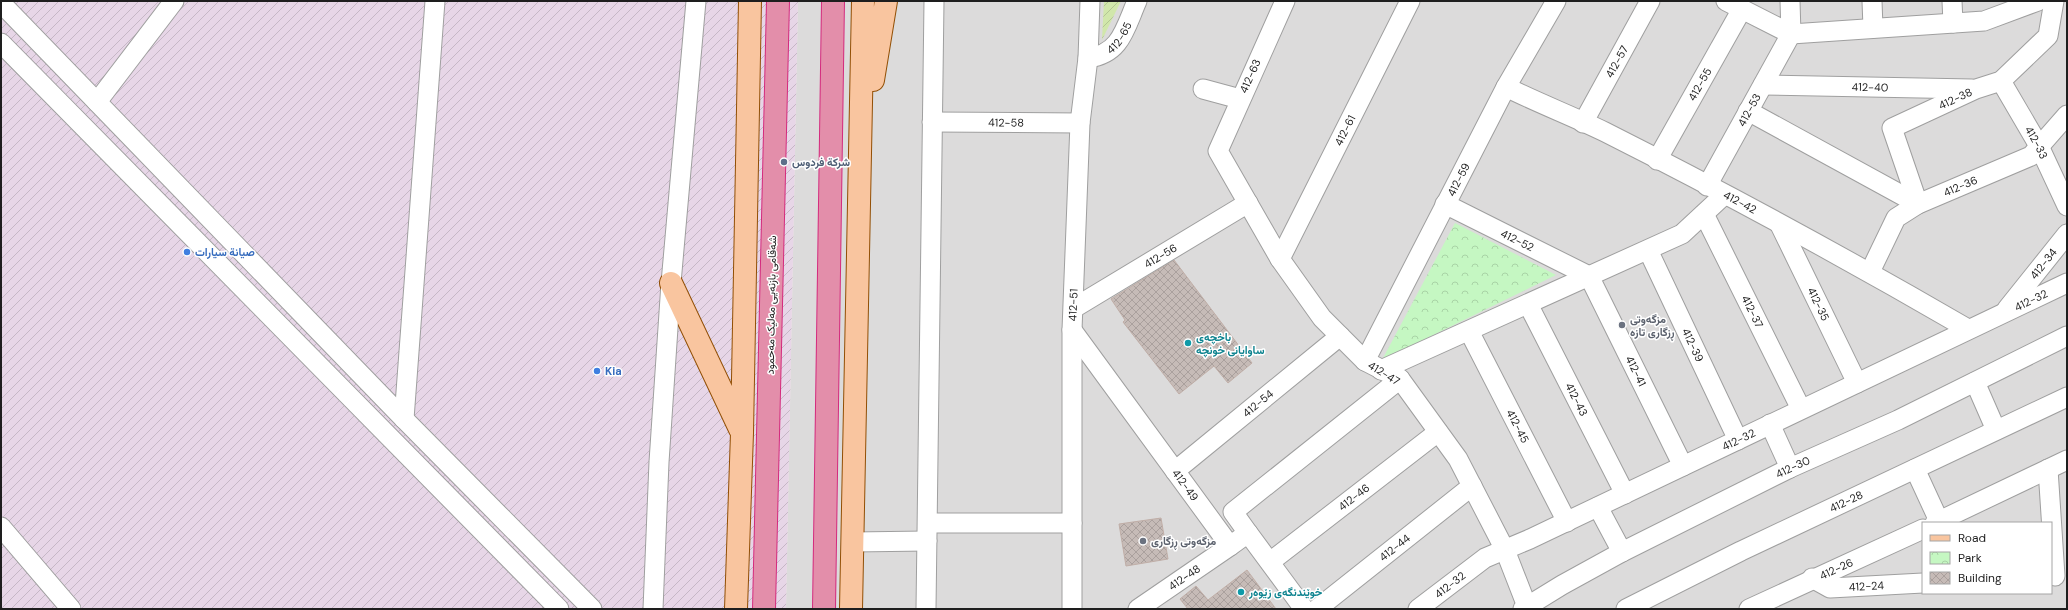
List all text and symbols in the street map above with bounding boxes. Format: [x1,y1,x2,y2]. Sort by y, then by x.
street label: 412-65 [1104,19,1135,57]
street label: 412-57 [1602,43,1631,80]
street label: 412-63 [1236,57,1264,95]
street label: 412-55 [1685,65,1715,103]
street label: 412-40 [1852,80,1888,94]
street label: 412-38 [1936,85,1974,113]
street label: 412-53 [1734,91,1764,129]
street label: 412-61 [1331,113,1358,148]
street label: 412-58 [988,115,1024,130]
street label: 412-33 [2022,123,2051,161]
place label: شركة فردوس [792,155,850,169]
marker: شركة فردوس [779,157,789,167]
street label: 412-59 [1444,160,1473,199]
street label: 412-36 [1941,173,1980,199]
street label: 412-42 [1721,188,1759,217]
street label: 412-52 [1499,226,1536,254]
street label: شەقامی بازنەیی مەلیک مەحمود [763,235,779,375]
street label: 412-56 [1141,240,1180,271]
place label: صيانة سيارات [195,245,255,259]
street label: 412-34 [2027,245,2060,282]
marker: صيانة سيارات [182,247,192,257]
street label: 412-35 [1804,285,1833,323]
street label: 412-32 [2012,286,2050,314]
street label: 412-51 [1065,288,1081,322]
street label: 412-37 [1739,293,1767,330]
place label: مزگەوتی ڕزگاری تازە [1630,312,1675,341]
marker: مزگەوتی ڕزگاری تازە [1617,320,1627,330]
street label: 412-39 [1679,326,1707,364]
place label: باخچەی ساوایانی خونچە [1196,330,1265,358]
marker: باخچەی ساوایانی خونچە [1183,338,1193,348]
street label: 412-41 [1623,353,1649,389]
street label: 412-47 [1365,358,1403,388]
place label: Kia [605,364,622,378]
marker: Kia [592,366,602,376]
street label: 412-43 [1562,380,1591,418]
street label: 412-54 [1240,386,1276,420]
street label: 412-45 [1503,407,1532,446]
street label: 412-32 [1720,426,1757,454]
street label: 412-30 [1773,453,1812,481]
street label: 412-49 [1169,466,1202,504]
street label: 412-46 [1335,481,1372,514]
street label: 412-28 [1827,488,1865,515]
legend [1922,522,2052,594]
text: Road [1958,530,1986,546]
street label: 412-44 [1376,531,1413,564]
place label: مزگەوتی ڕزگاری [1151,534,1216,550]
marker: مزگەوتی ڕزگاری [1138,536,1148,546]
text: Park [1958,550,1982,566]
street label: 412-26 [1817,555,1855,583]
street label: 412-48 [1165,561,1203,593]
street label: 412-32 [1432,569,1468,601]
text: Building [1958,570,2002,586]
street label: 412-24 [1848,578,1885,594]
place label: خوێندنگەی زێوەر [1248,585,1323,599]
marker: خوێندنگەی زێوەر [1236,587,1246,597]

